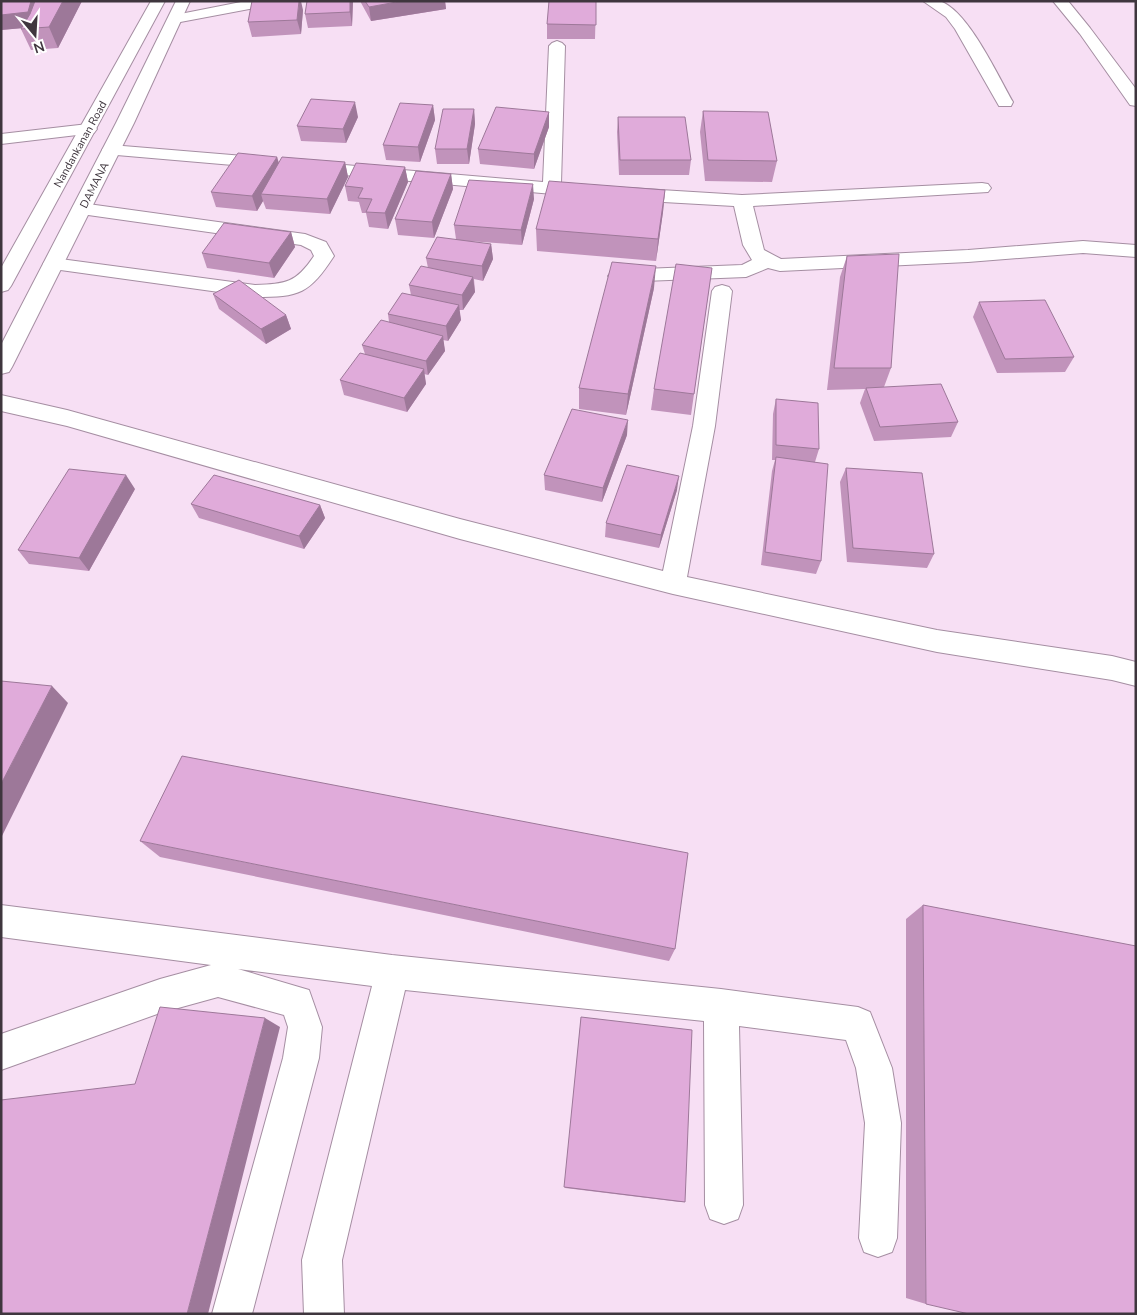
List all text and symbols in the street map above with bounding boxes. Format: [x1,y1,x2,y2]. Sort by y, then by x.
north arrow [10,10,60,60]
text: N [31,36,47,58]
street label: Nandankanan Road [50,98,110,190]
street label: DAMANA [76,160,112,211]

